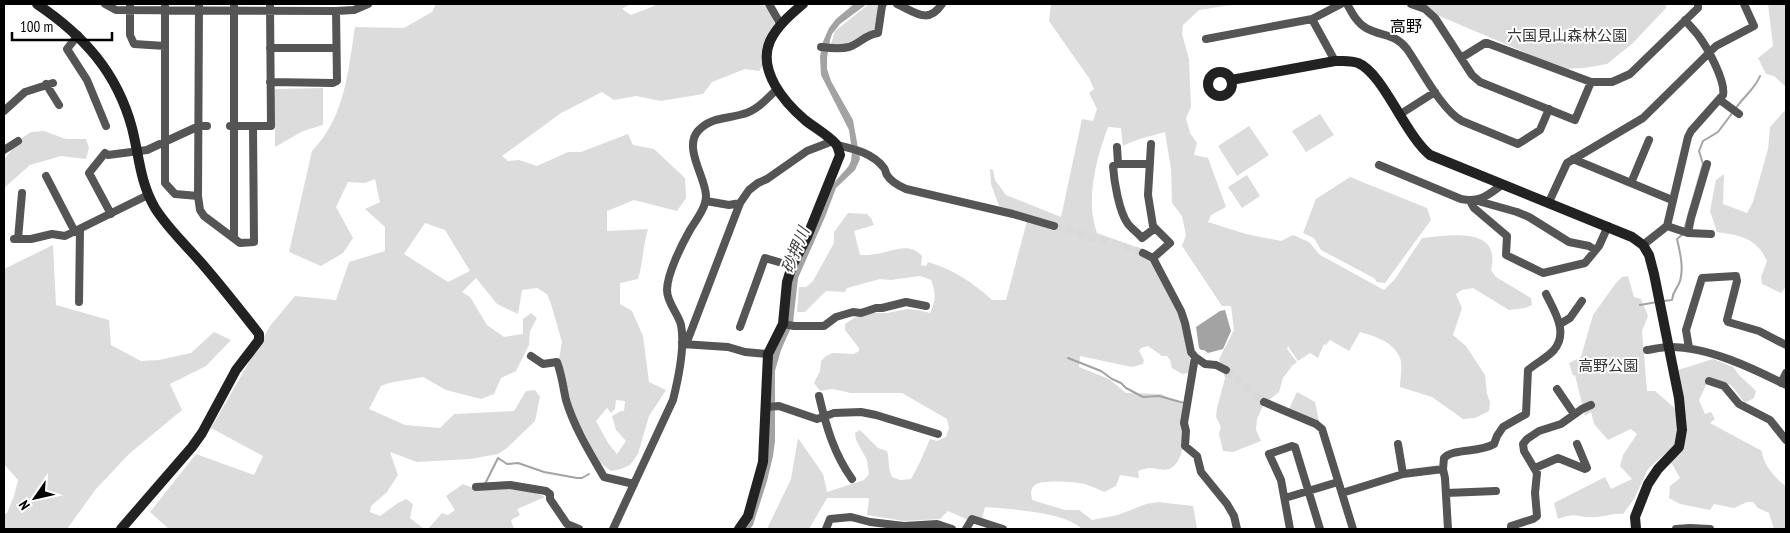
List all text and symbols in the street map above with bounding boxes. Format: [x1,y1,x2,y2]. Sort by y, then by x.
scale bar [12,10,112,42]
district label: 高野 [1390,16,1422,36]
text: 100 m [20,17,53,36]
park label: 六国見山森林公園 [1507,26,1627,45]
water label: 砂押川 [777,222,814,276]
park label: 高野公園 [1578,356,1638,375]
north arrow [10,473,60,523]
text: N [15,497,34,513]

